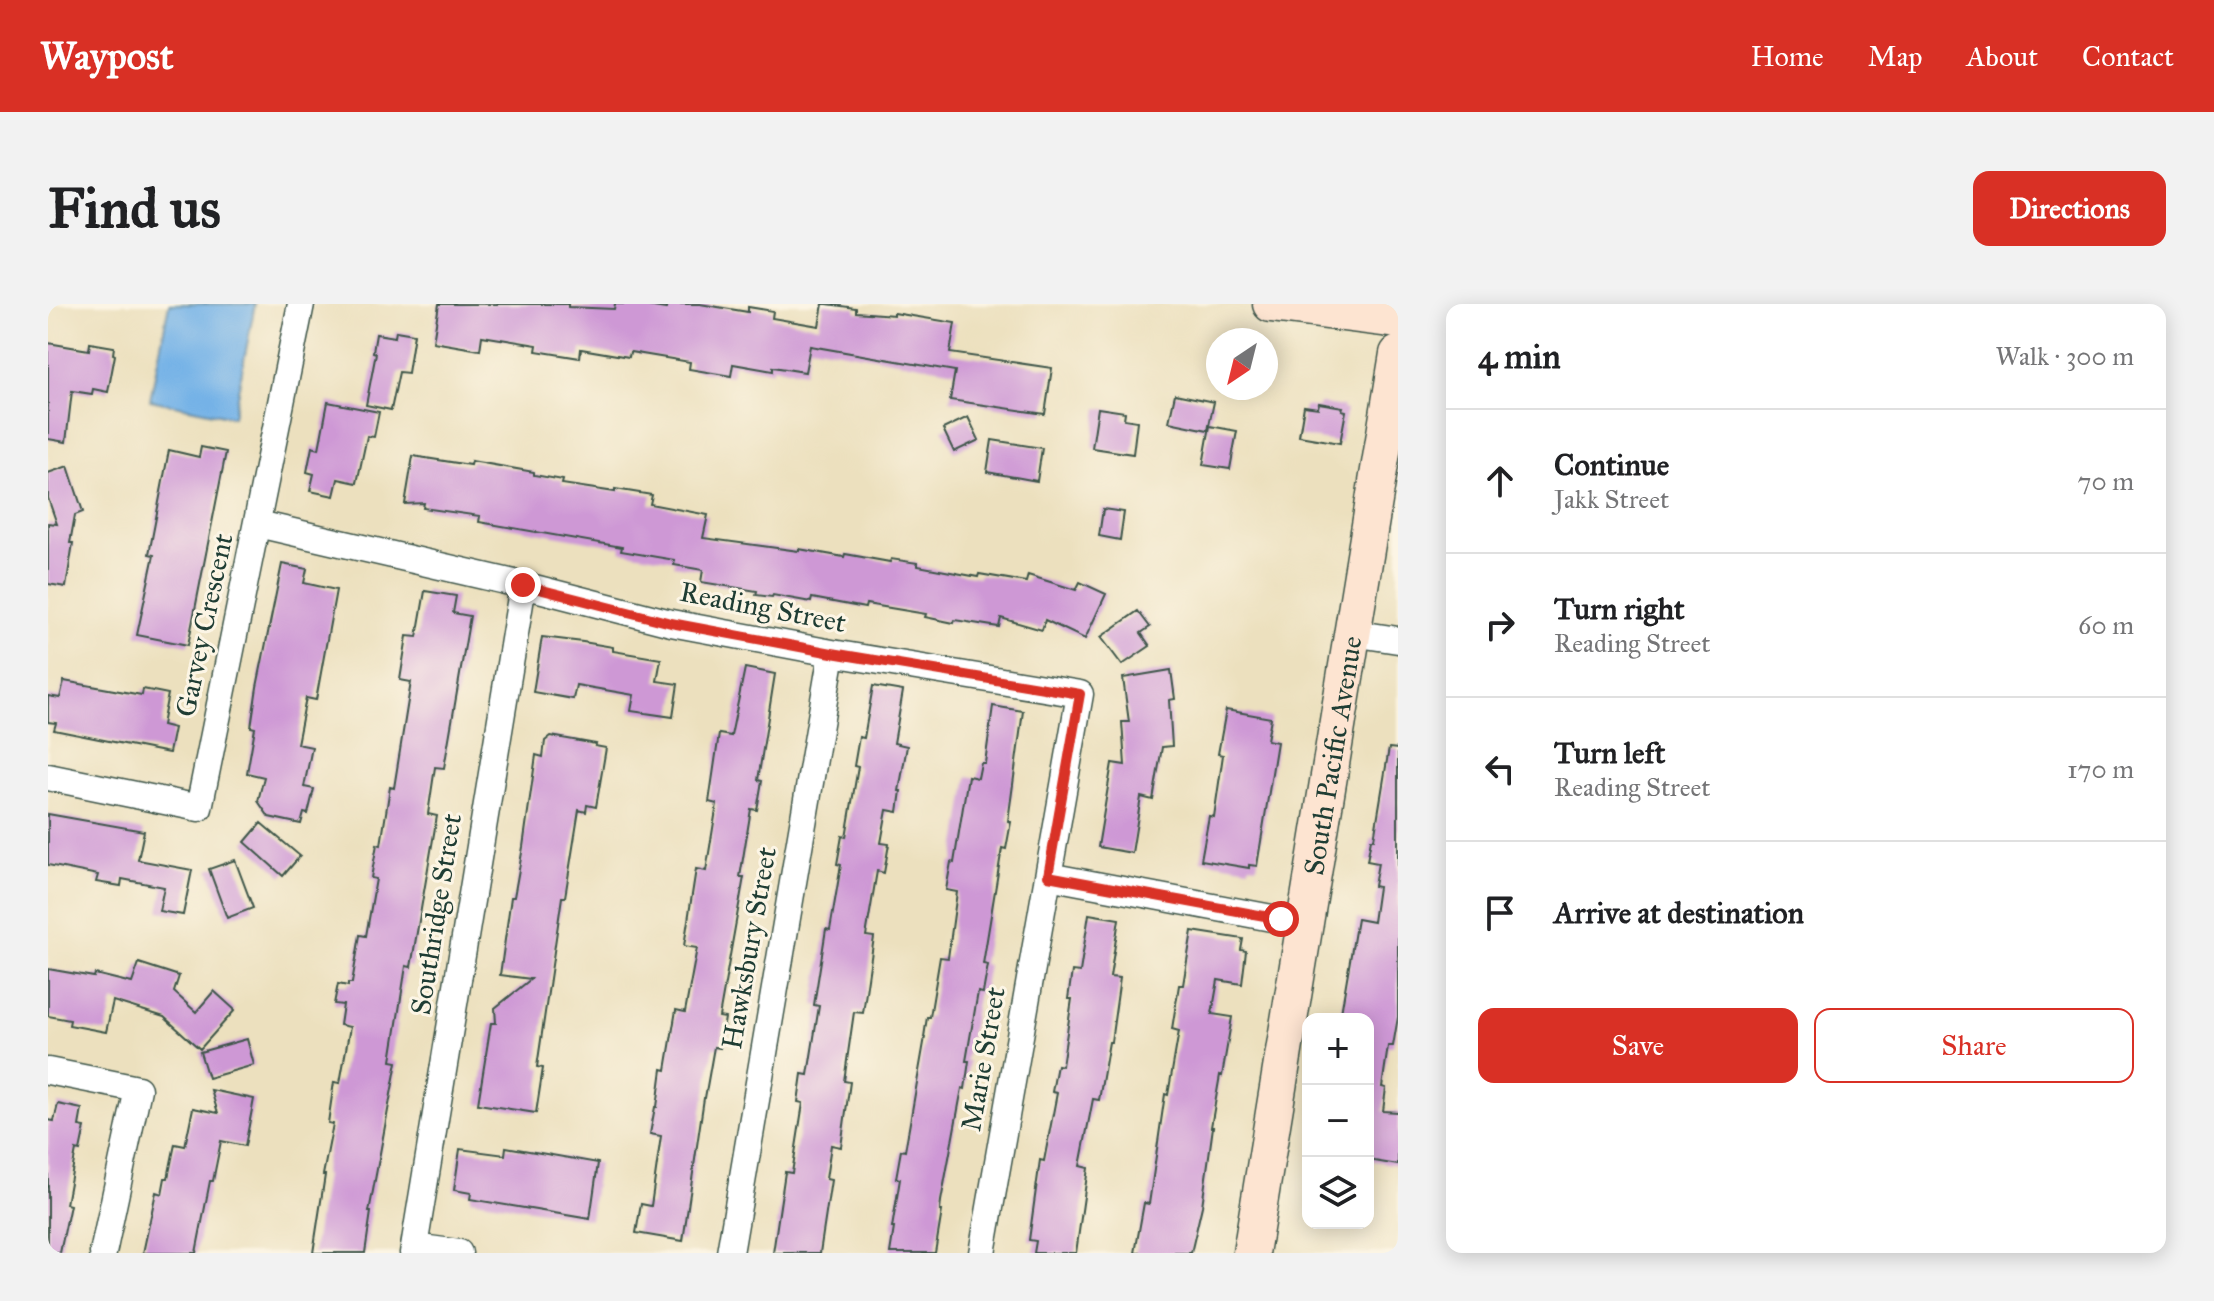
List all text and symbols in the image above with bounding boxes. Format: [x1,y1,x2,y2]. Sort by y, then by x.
text: Waypost [40,33,173,79]
text: Home [1751,39,1824,74]
text: Map [1868,39,1922,74]
text: About [1966,39,2038,74]
text: Contact [2082,39,2174,74]
button: Directions [1973,171,2166,246]
text: Find us [48,174,221,242]
north arrow [1206,328,1278,400]
text: 4 min [1478,336,1561,377]
text: Walk · 300 m [1995,340,2134,372]
text: Continue [1554,447,1669,483]
icon: ahead [1478,459,1522,503]
text: 70 m [2078,465,2134,497]
text: Jakk Street [1554,483,1669,515]
street label: Garvey Crescent [167,530,241,720]
route end [505,567,541,603]
street label: Reading Street [677,574,849,640]
text: Turn right [1554,591,1685,627]
icon: right [1478,603,1522,647]
text: 60 m [2078,609,2134,641]
text: Reading Street [1554,627,1711,659]
street label: South Pacific Avenue [1296,633,1369,878]
text: Turn left [1554,735,1665,771]
icon: left [1478,747,1522,791]
text: 170 m [2067,753,2134,785]
text: Reading Street [1554,771,1711,803]
street label: Southridge Street [403,811,469,1017]
street label: Hawksbury Street [714,844,784,1052]
icon: arrive [1478,891,1522,935]
text: Arrive at destination [1554,895,1804,931]
route start [1263,901,1299,937]
street label: Marie Street [953,984,1013,1134]
button: Save [1478,1008,1798,1083]
button: Share [1814,1008,2134,1083]
map controls [1302,1013,1374,1229]
button: + [1302,1013,1374,1085]
button: − [1302,1085,1374,1157]
button: layers [1302,1157,1374,1229]

